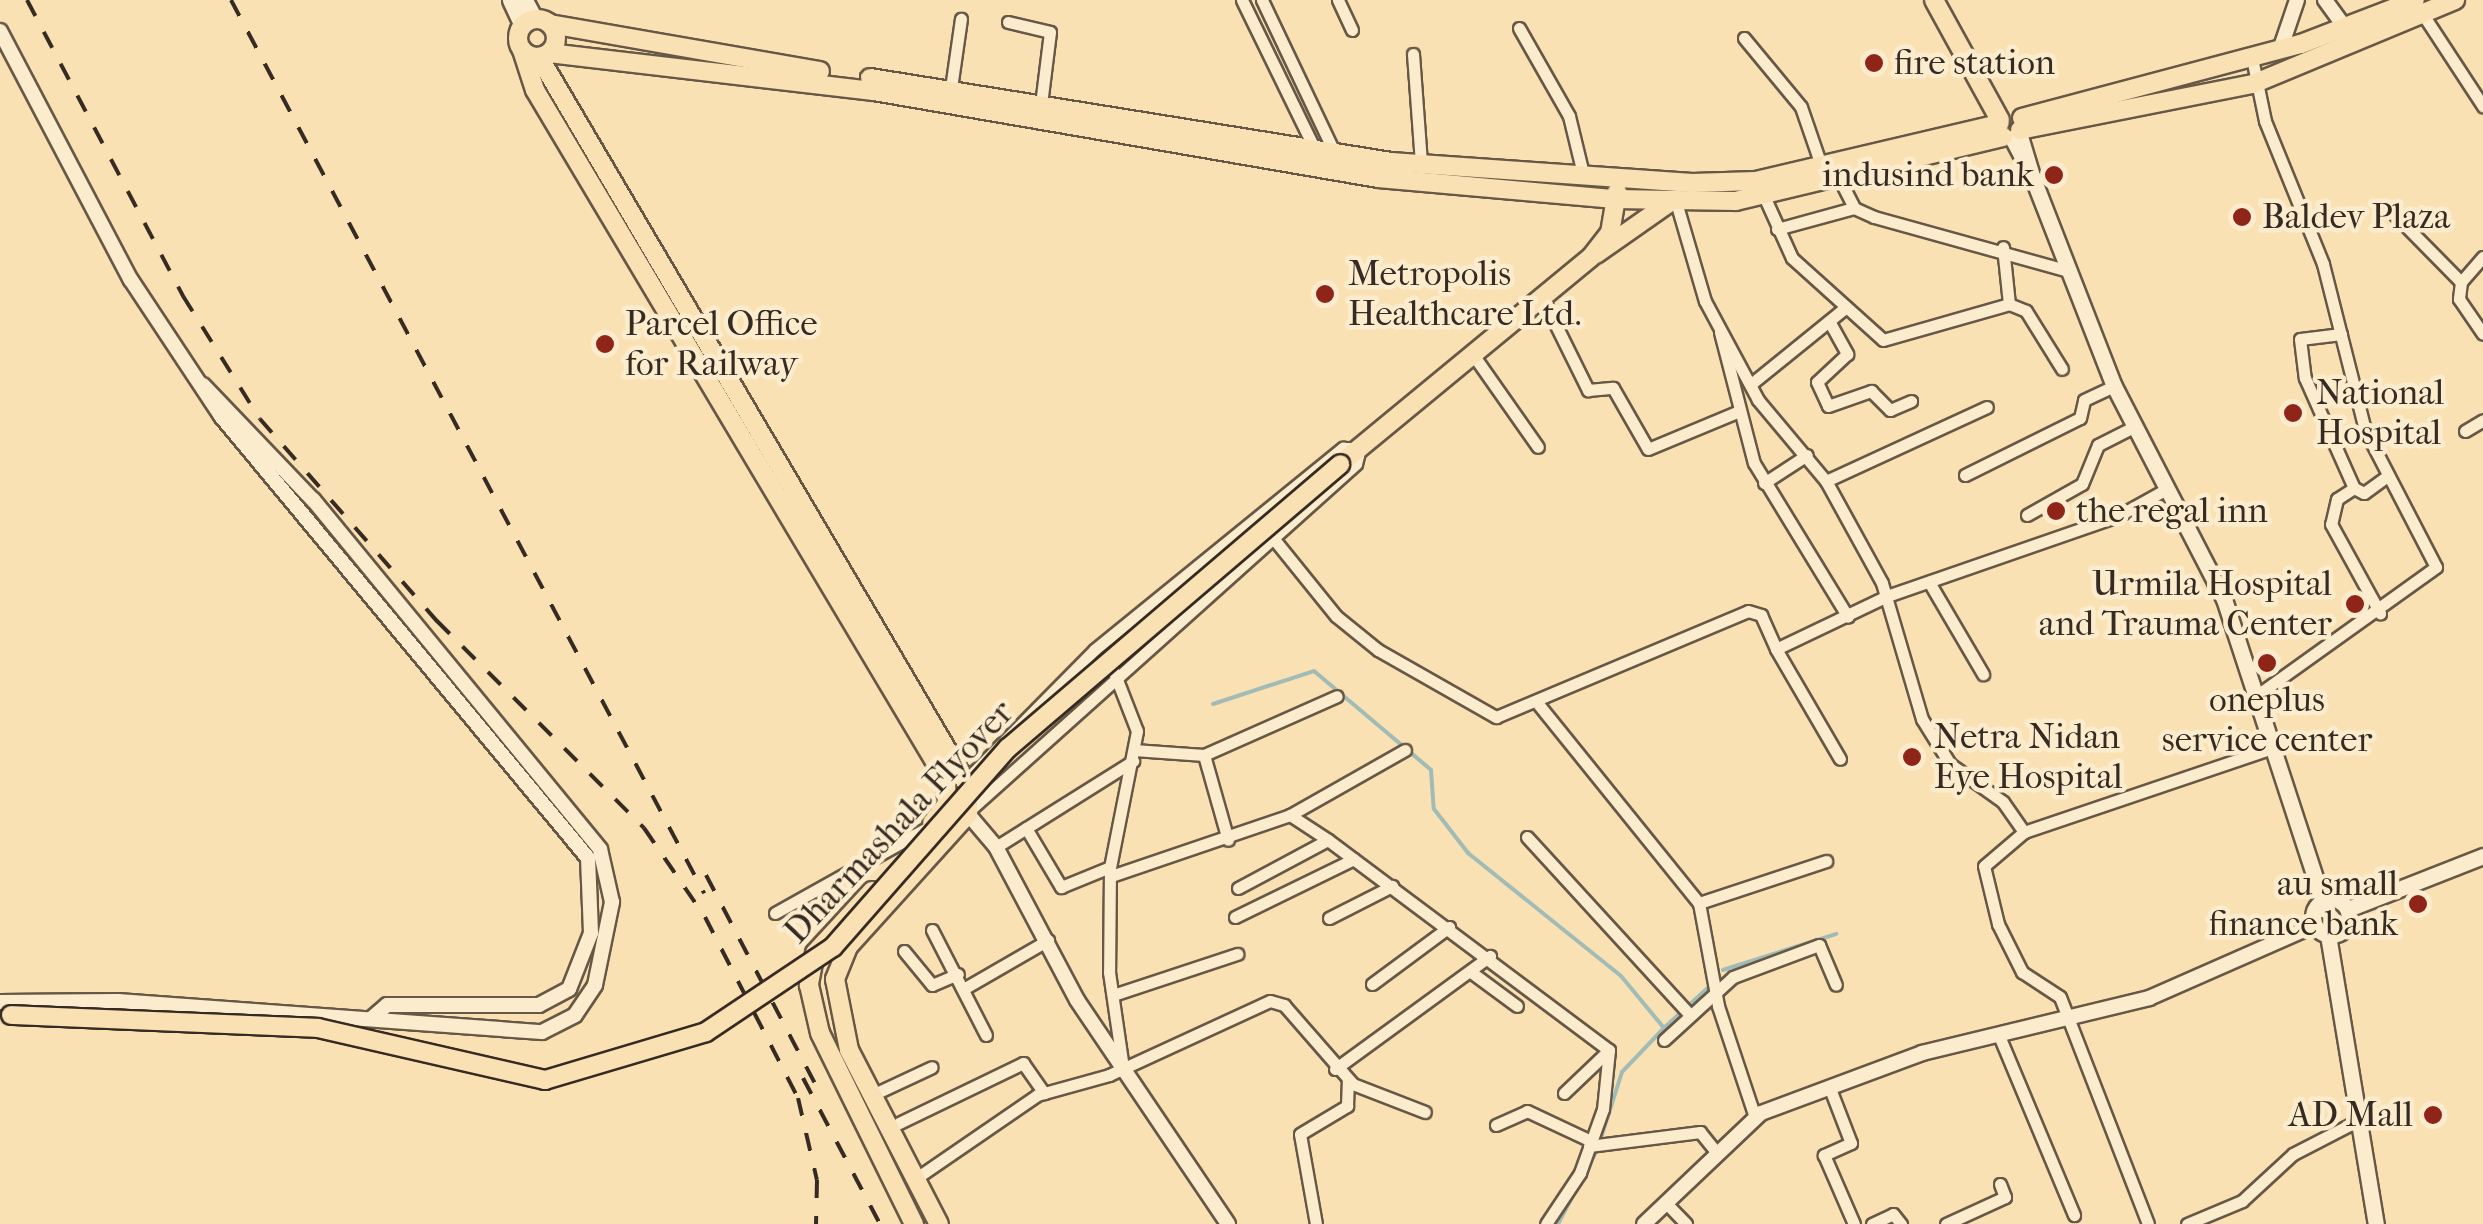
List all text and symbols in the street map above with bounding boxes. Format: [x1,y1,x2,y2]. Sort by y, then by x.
place label: fire station [1894,42,2055,84]
marker: fire station [1863,52,1885,74]
place label: indusind bank [1822,154,2034,196]
marker: indusind bank [2043,164,2065,186]
place label: Baldev Plaza [2262,196,2450,238]
marker: Baldev Plaza [2231,206,2253,228]
place label: Metropolis Healthcare Ltd. [1348,253,1581,335]
marker: Metropolis Healthcare Ltd. [1312,281,1338,307]
place label: Parcel Office for Railway [625,303,818,385]
marker: Parcel Office for Railway [594,333,616,355]
place label: National Hospital [2316,372,2444,454]
marker: National Hospital [2280,400,2306,426]
place label: the regal inn [2076,490,2268,532]
marker: the regal inn [2045,500,2067,522]
place label: Urmila Hospital and Trauma Center [2039,563,2332,645]
marker: Urmila Hospital and Trauma Center [2342,591,2368,617]
marker: oneplus service center [2256,652,2278,674]
place label: oneplus service center [2162,679,2372,761]
street label: Dharmashala Flyover [776,692,1022,952]
place label: Netra Nidan Eye Hospital [1934,716,2123,798]
marker: Netra Nidan Eye Hospital [1899,744,1925,770]
place label: au small finance bank [2209,863,2398,945]
marker: au small finance bank [2407,893,2429,915]
place label: AD Mall [2289,1094,2413,1136]
marker: AD Mall [2422,1104,2444,1126]

